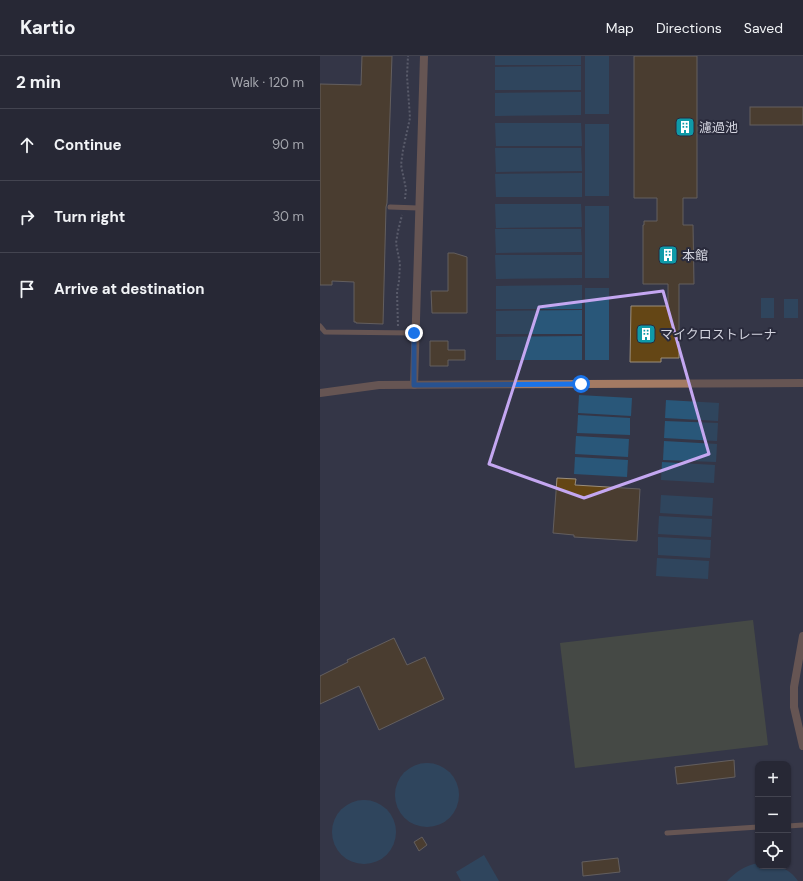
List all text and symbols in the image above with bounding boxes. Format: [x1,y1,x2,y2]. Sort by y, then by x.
text: Kartio [20,15,76,40]
text: Map [606,19,634,37]
text: Directions [656,19,722,37]
text: Saved [744,19,783,37]
text: 2 min [16,71,61,93]
text: Walk · 120 m [231,74,304,91]
building icon: 濾過池 [674,116,696,138]
place label: 濾過池 [699,119,738,136]
icon: ahead [16,134,38,156]
text: Continue [54,135,122,155]
text: 90 m [272,136,304,153]
icon: right [16,206,38,228]
text: Turn right [54,207,125,227]
text: 30 m [272,208,304,225]
building icon: 本館 [657,244,679,266]
place label: 本館 [682,247,708,264]
icon: arrive [16,278,38,300]
text: Arrive at destination [54,279,205,299]
building icon: マイクロストレーナ [635,323,657,345]
route end [405,324,423,342]
place label: マイクロストレーナ [660,326,777,343]
route start [572,375,590,393]
map controls [755,761,791,869]
button: + [755,761,791,797]
button: − [755,797,791,833]
button: locate [755,833,791,869]

